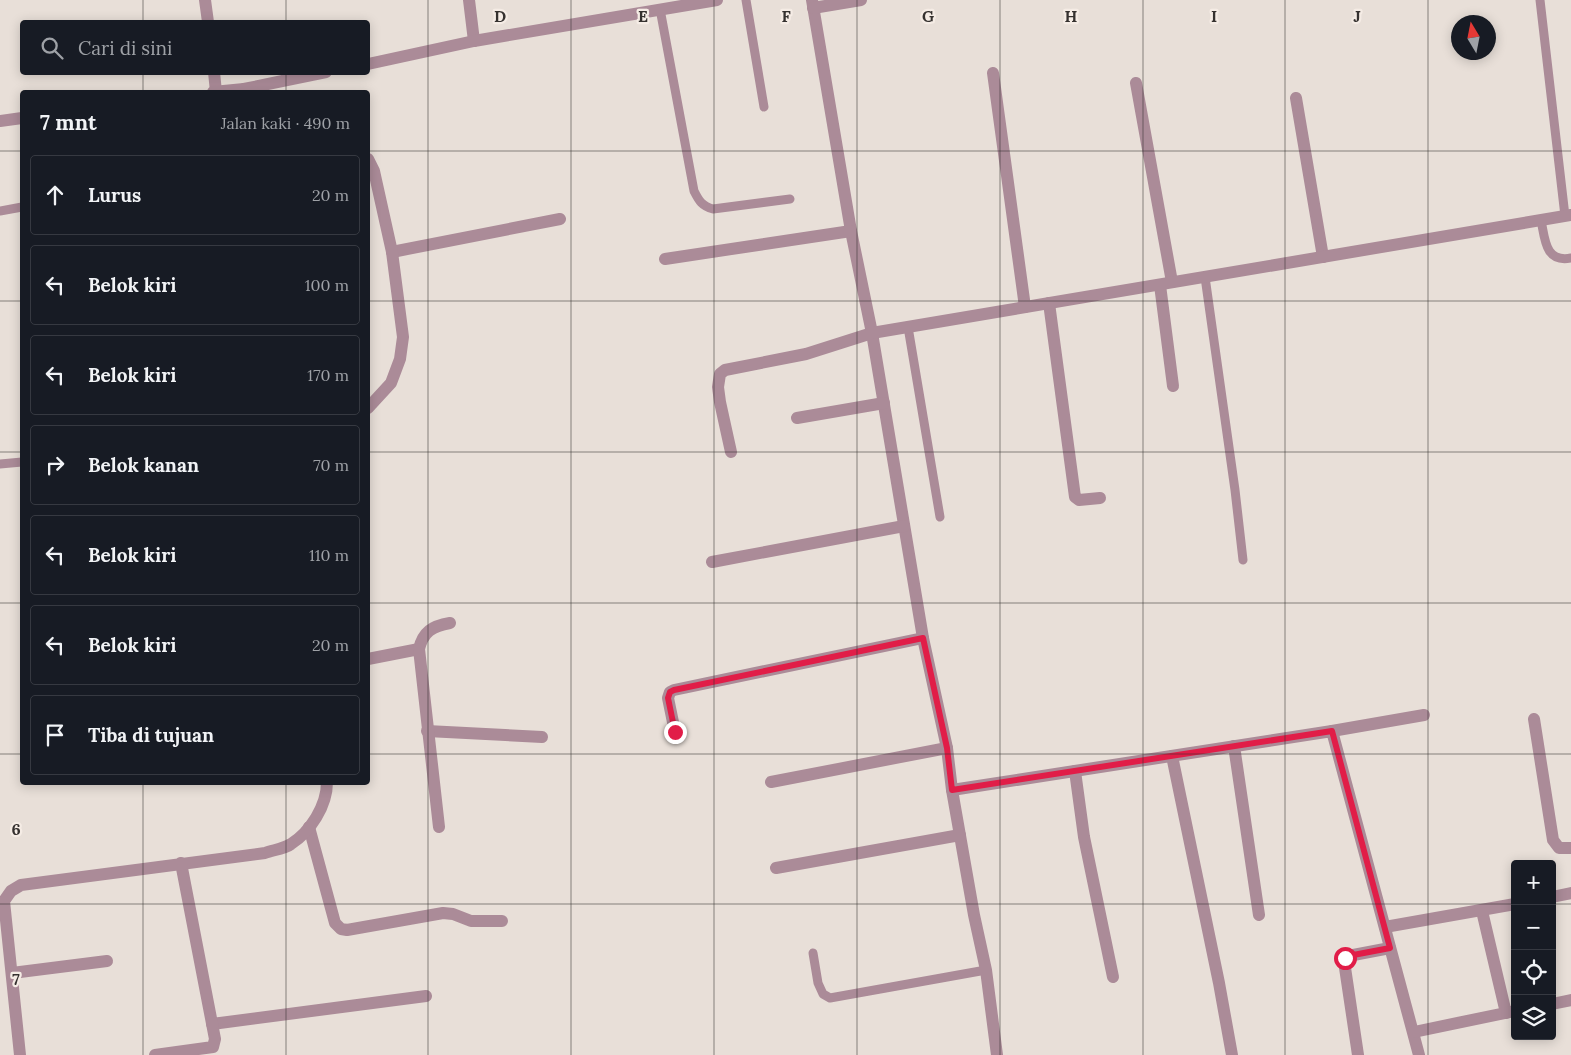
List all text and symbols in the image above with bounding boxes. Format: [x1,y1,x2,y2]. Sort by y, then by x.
text: D [494,6,506,26]
text: E [638,6,648,26]
text: F [781,6,791,26]
text: G [922,6,934,26]
text: H [1065,6,1078,26]
text: I [1211,6,1217,26]
text: J [1353,6,1361,26]
north arrow [1451,15,1496,60]
search box [20,20,370,75]
icon: search [38,34,66,62]
text: Cari di sini [78,36,172,60]
text: 7 mnt [40,109,97,136]
text: Jalan kaki · 490 m [221,113,350,133]
icon: ahead [41,181,69,209]
text: Lurus [88,183,141,207]
text: 20 m [312,185,349,205]
icon: left [41,271,69,299]
text: Belok kiri [88,273,177,297]
text: 100 m [305,275,349,295]
icon: left [41,361,69,389]
text: Belok kiri [88,363,177,387]
text: 170 m [307,365,349,385]
icon: right [41,451,69,479]
text: Belok kanan [88,453,199,477]
text: 70 m [313,455,349,475]
icon: left [41,541,69,569]
text: Belok kiri [88,543,177,567]
text: 110 m [309,545,349,565]
icon: left [41,631,69,659]
text: Belok kiri [88,633,177,657]
text: 20 m [312,635,349,655]
icon: arrive [41,721,69,749]
route end [664,721,687,744]
text: Tiba di tujuan [88,723,214,747]
text: 6 [11,819,21,839]
map controls [1511,860,1556,1040]
button: + [1511,860,1556,905]
button: − [1511,905,1556,950]
route start [1334,947,1357,970]
button: locate [1511,950,1556,995]
text: 7 [12,969,20,989]
button: layers [1511,995,1556,1040]

